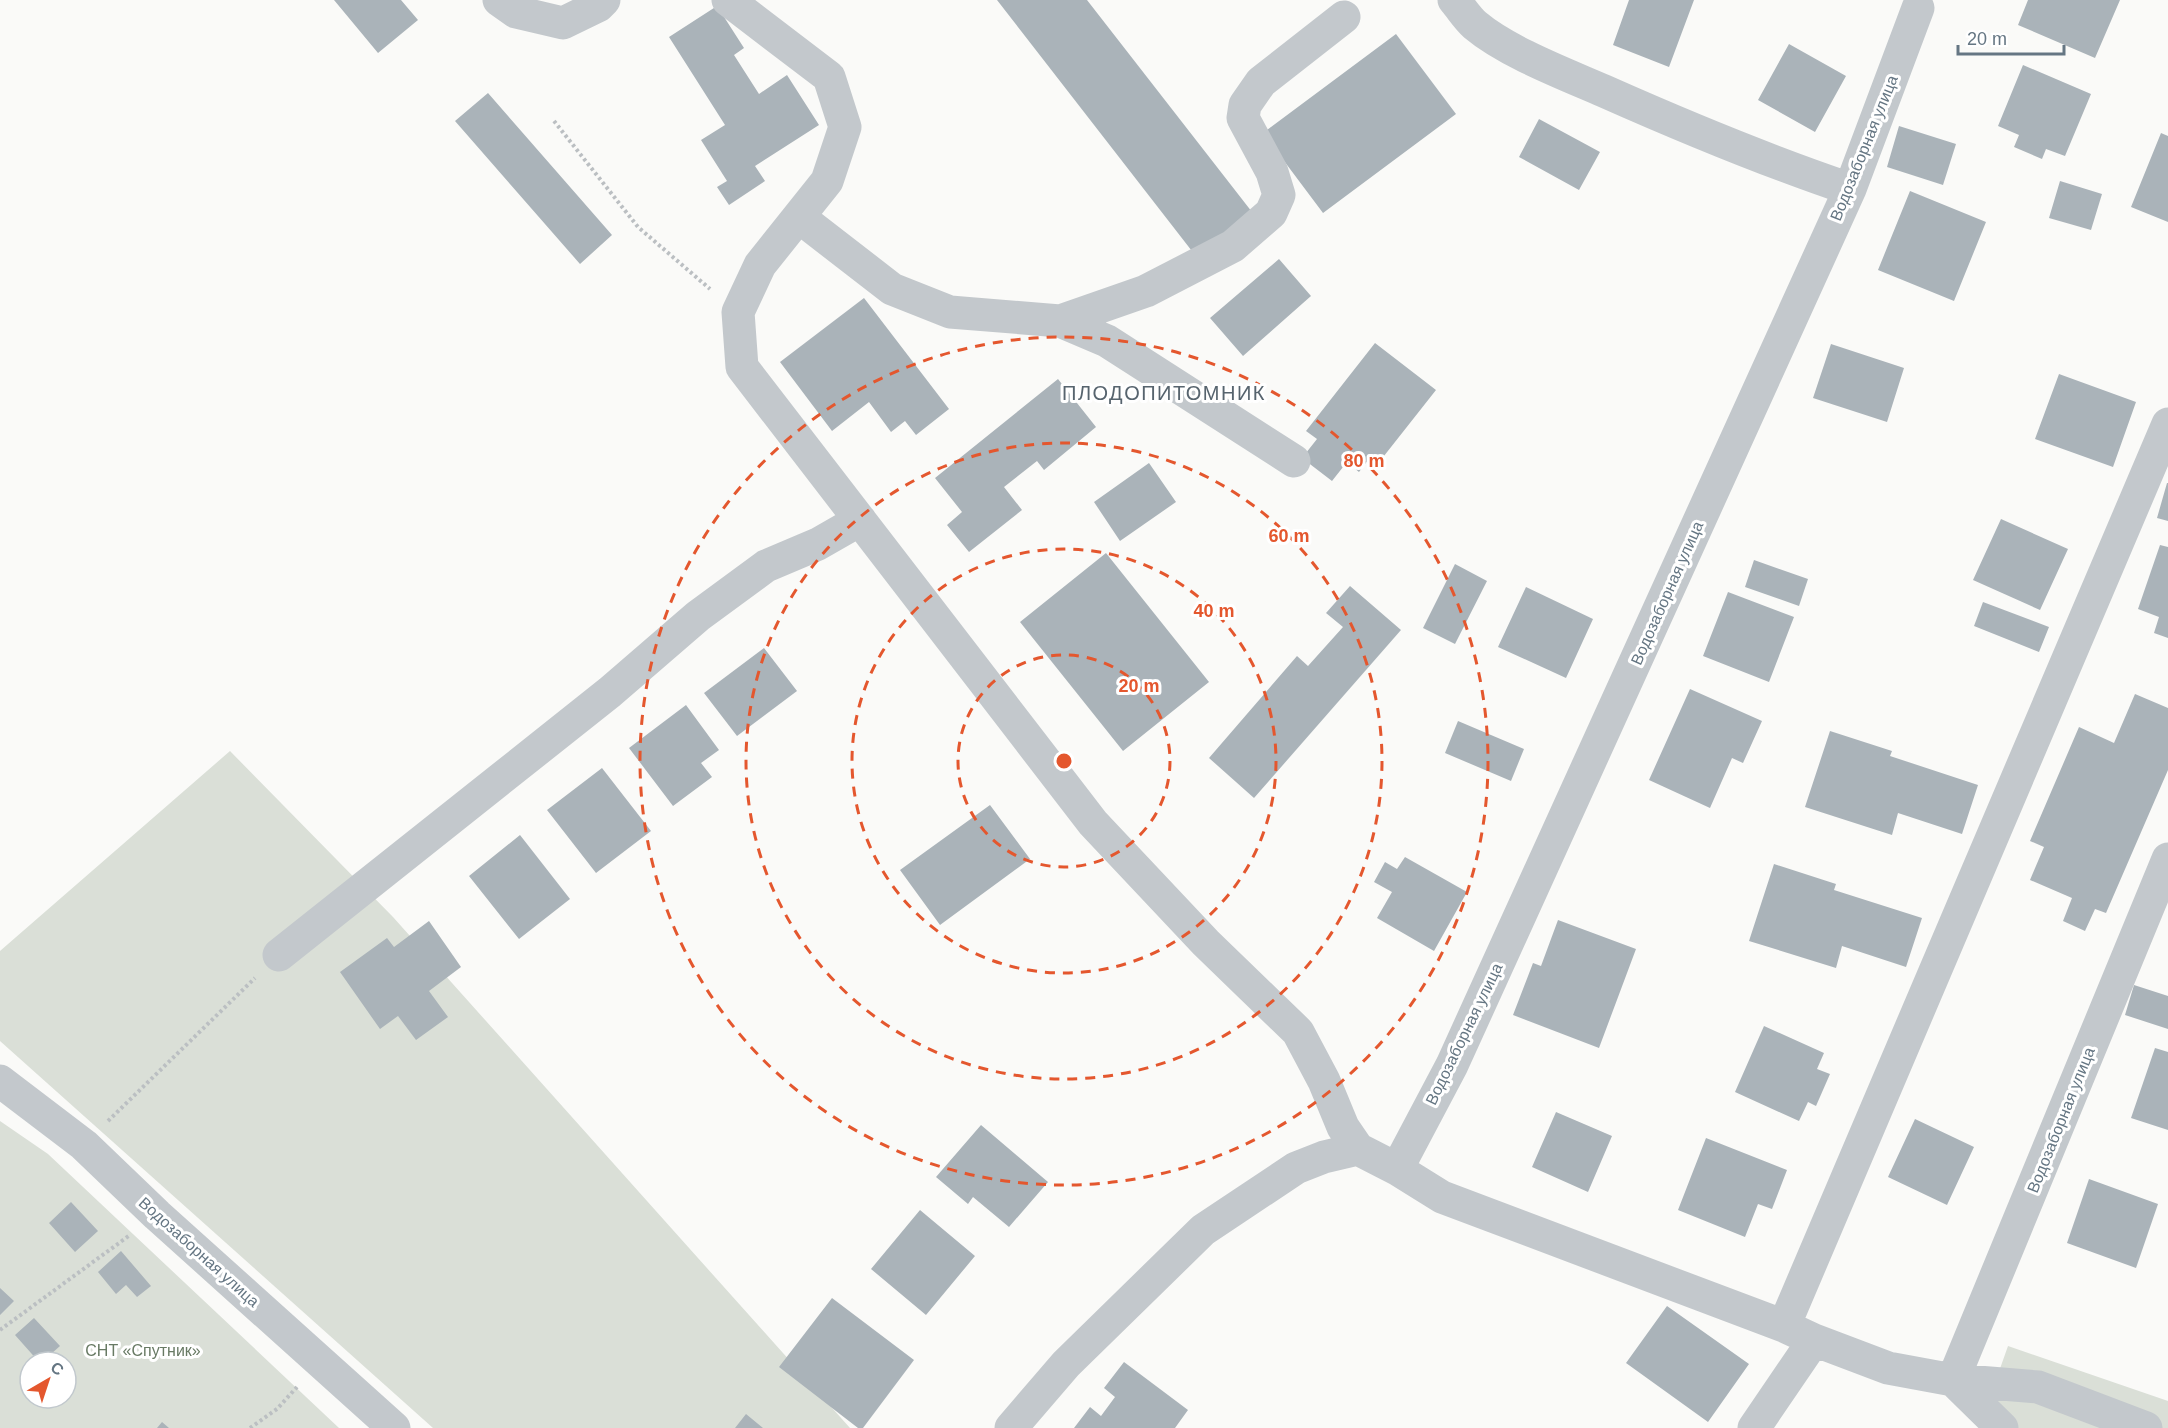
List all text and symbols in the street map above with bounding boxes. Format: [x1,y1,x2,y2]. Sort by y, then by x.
scale bar [1958,18,2064,56]
text: 20 m [1967,29,2007,49]
street label: Водозаборная улица [1827,73,1901,223]
district label: ПЛОДОПИТОМНИК [1062,382,1266,404]
text: 80 m [1343,451,1385,471]
street label: Водозаборная улица [1628,519,1706,667]
text: 60 m [1268,526,1310,546]
text: 40 m [1193,601,1235,621]
text: 20 m [1118,676,1160,696]
centre of rings [1054,751,1074,771]
street label: Водозаборная улица [1422,960,1506,1108]
street label: Водозаборная улица [2024,1045,2098,1195]
street label: Водозаборная улица [136,1194,262,1310]
park label: СНТ «Спутник» [85,1342,201,1359]
north arrow [18,1350,78,1410]
text: С [47,1358,67,1379]

